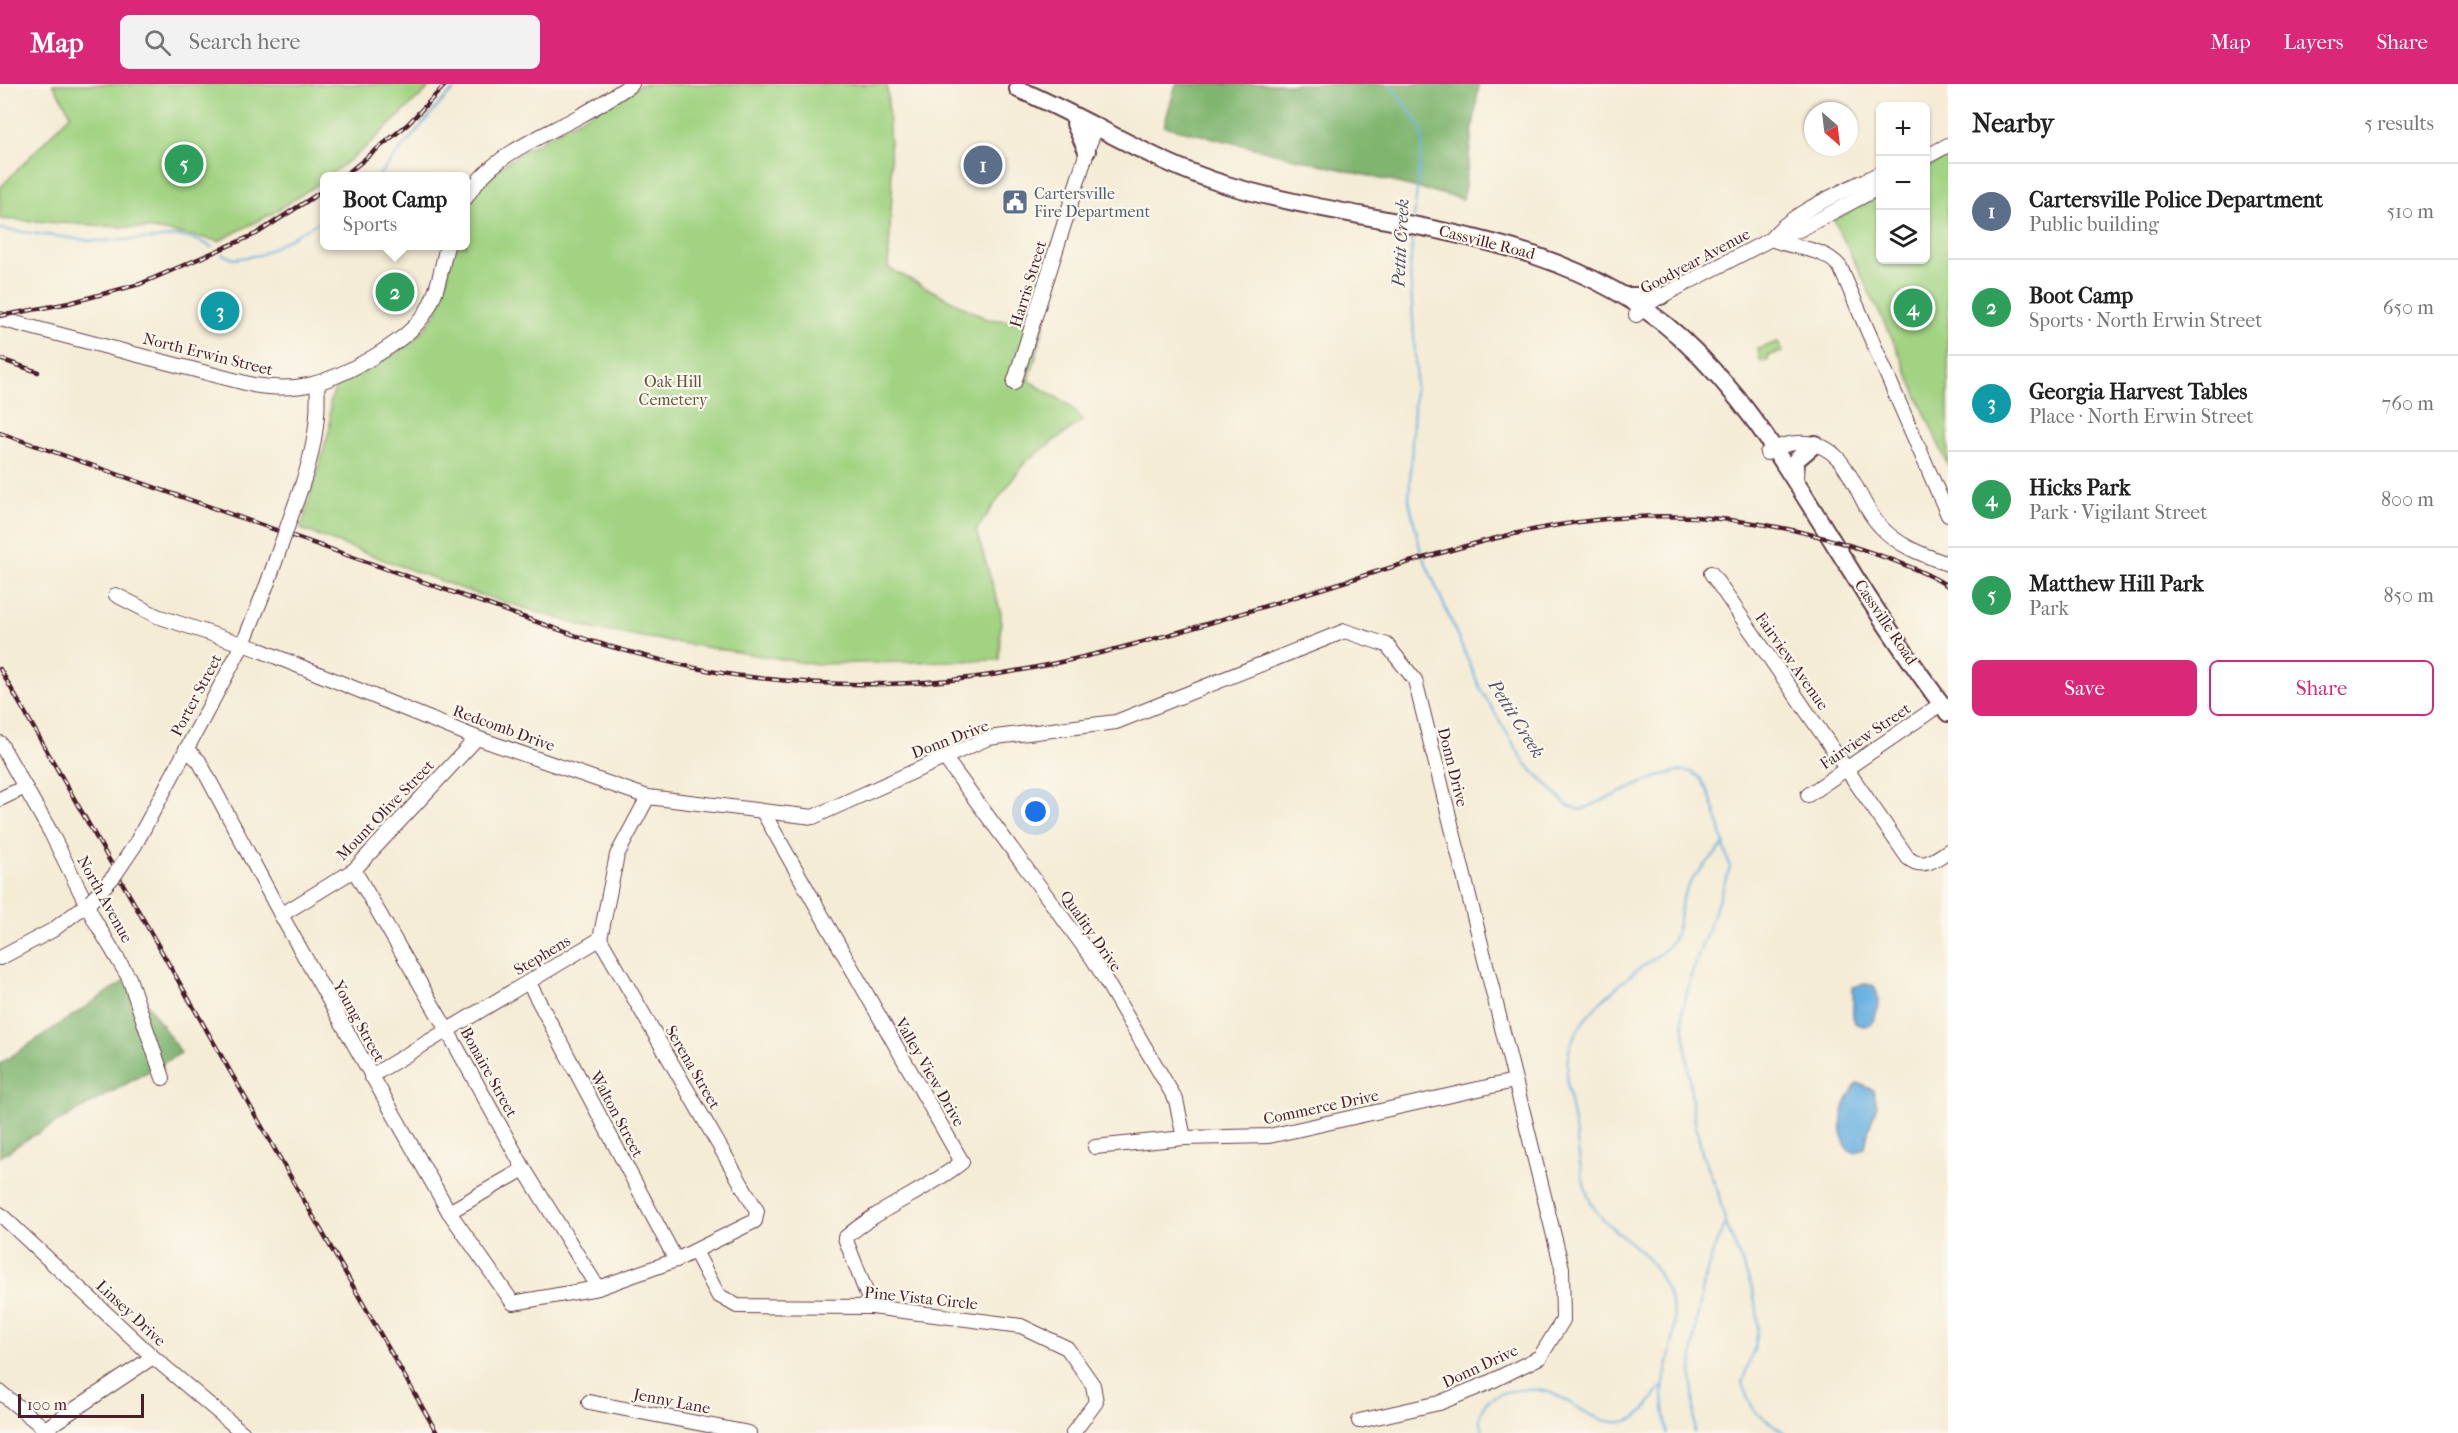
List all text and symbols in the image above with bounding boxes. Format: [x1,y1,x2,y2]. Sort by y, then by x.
search box [120,15,540,69]
text: Map [30,26,84,59]
icon: search [141,26,174,59]
text: Search here [189,29,300,55]
text: Map [2210,30,2251,54]
text: Layers [2284,30,2343,54]
text: Share [2376,30,2428,54]
north arrow [1804,102,1858,156]
map controls [1876,102,1930,264]
button: + [1876,102,1930,156]
text: Nearby [1972,108,2054,139]
text: 5 results [2364,112,2434,135]
pin: 5 [164,142,204,187]
pin: 1 [964,142,1002,188]
button: − [1876,156,1930,210]
popup [320,172,470,250]
place label: Cartersville Fire Department [1034,184,1150,221]
text: Boot Camp [343,187,447,213]
public building icon: Cartersville Fire Department [1000,187,1030,217]
text: Cartersville Police Department [2029,187,2323,213]
water label: Pettit Creek [1388,198,1414,289]
text: 1 [1988,200,1995,223]
text: 510 m [2386,200,2434,223]
button: layers [1876,210,1930,264]
text: Sports [343,213,397,236]
text: Public building [2029,213,2159,236]
street label: Cassville Road [1437,221,1537,263]
street label: Goodyear Avenue [1637,224,1753,298]
street label: Harris Street [1006,238,1050,330]
pin: 2 [376,270,414,314]
text: Boot Camp [2029,283,2133,309]
pin: 4 [1894,286,1932,330]
pin: 3 [200,288,240,334]
text: 2 [1986,296,1997,319]
text: 650 m [2383,296,2434,319]
text: Sports · North Erwin Street [2029,309,2262,332]
street label: North Erwin Street [141,329,275,379]
park label: Oak Hill Cemetery [639,372,708,409]
text: Georgia Harvest Tables [2029,379,2247,405]
text: 3 [1987,392,1996,415]
text: 760 m [2382,392,2434,415]
text: Place · North Erwin Street [2029,405,2254,428]
text: Hicks Park [2029,475,2130,501]
text: 4 [1986,488,1997,511]
text: 800 m [2381,488,2434,511]
text: Park · Vigilant Street [2029,501,2207,524]
text: Matthew Hill Park [2029,571,2204,597]
street label: Cassville Road [1851,576,1922,668]
text: 5 [1987,584,1996,607]
text: 850 m [2383,584,2434,607]
text: Park [2029,597,2069,620]
street label: Fairview Avenue [1751,609,1833,714]
street label: Porter Street [166,650,226,739]
button: Save [1972,660,2197,716]
button: Share [2209,660,2434,716]
water label: Pettit Creek [1483,675,1548,762]
street label: Fairview Street [1816,698,1914,773]
street label: Redcomb Drive [450,701,558,755]
street label: Donn Drive [909,716,991,762]
street label: Donn Drive [1434,725,1472,809]
street label: Mount Olive Street [332,756,438,864]
your location [1021,797,1050,826]
street label: North Avenue [73,852,137,946]
street label: Quality Drive [1056,887,1126,975]
street label: Stephens [510,931,574,979]
street label: Young Street [328,976,389,1065]
street label: Valley View Drive [891,1013,969,1130]
street label: Serena Street [661,1022,725,1112]
street label: Bonaire Street [456,1024,522,1121]
street label: Walton Street [586,1067,648,1161]
street label: Commerce Drive [1262,1085,1381,1129]
street label: Linsey Drive [92,1276,170,1350]
street label: Pine Vista Circle [863,1283,979,1313]
street label: Donn Drive [1439,1340,1521,1392]
street label: Jenny Lane [630,1384,712,1418]
scale bar [18,1391,144,1418]
text: 100 m [27,1395,67,1414]

